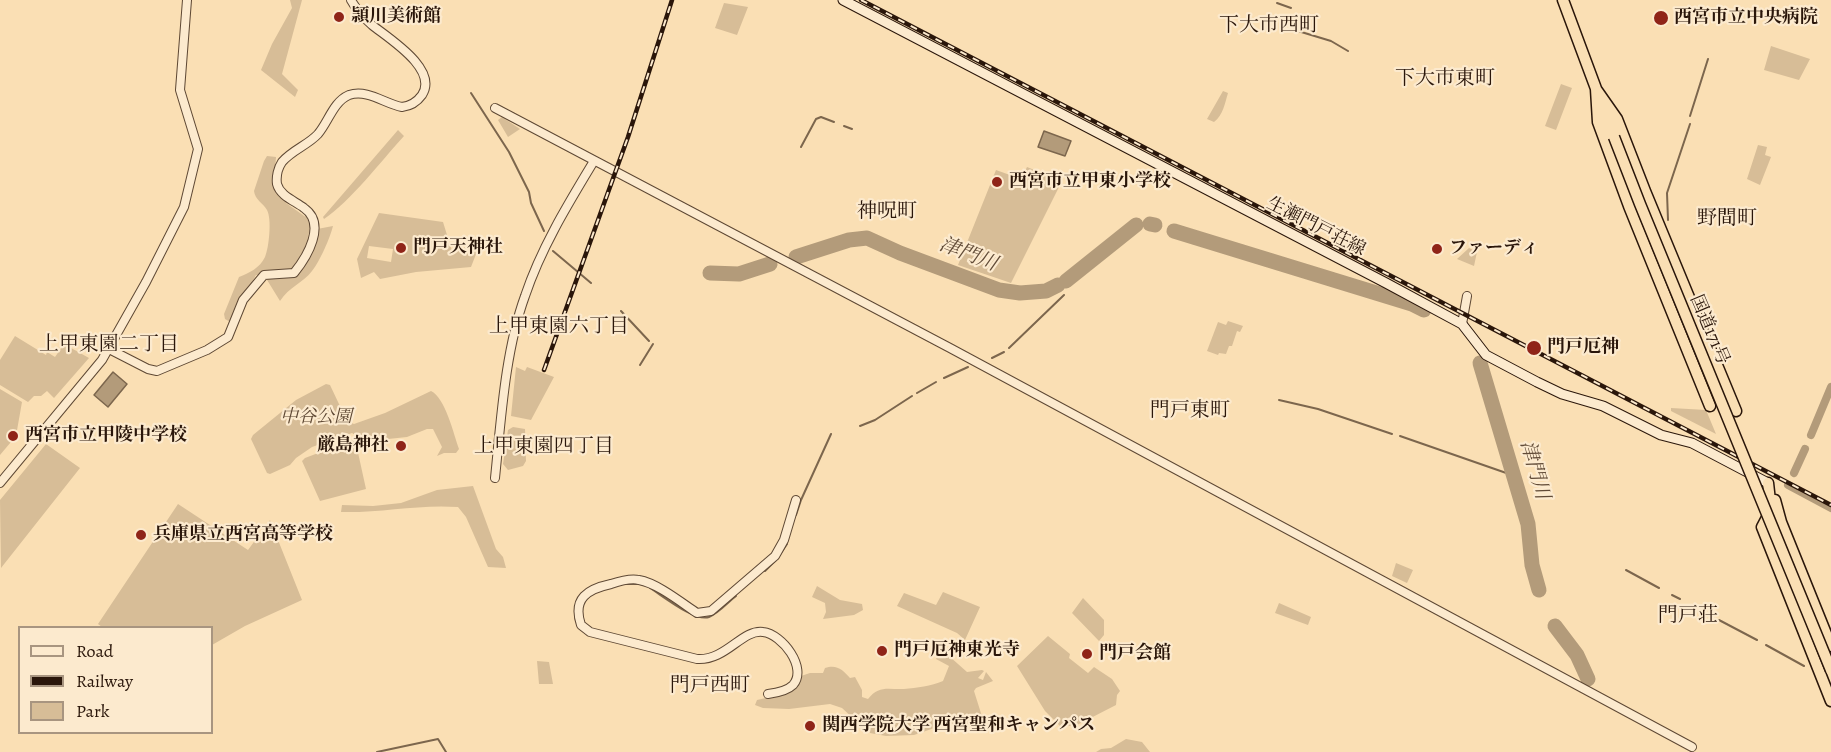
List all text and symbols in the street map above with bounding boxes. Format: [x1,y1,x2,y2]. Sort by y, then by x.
place label: 頴川美術館 [351,6,441,28]
place label: 西宮市立中央病院 [1674,7,1818,29]
marker: 西宮市立中央病院 [1652,9,1670,27]
marker: 頴川美術館 [332,10,346,24]
district label: 下大市西町 [1219,14,1319,38]
district label: 下大市東町 [1395,67,1495,91]
place label: 西宮市立甲東小学校 [1009,171,1171,193]
marker: 西宮市立甲東小学校 [990,175,1004,189]
street label: 生瀬門戸荘線 [1263,193,1369,261]
district label: 神呪町 [857,200,917,224]
district label: 野間町 [1697,207,1757,231]
water label: 津門川 [936,233,1000,277]
place label: 門戸天神社 [413,237,503,259]
place label: ファーディ [1449,238,1539,260]
marker: 門戸天神社 [394,241,408,255]
marker: ファーディ [1430,242,1444,256]
street label: 国道171号 [1685,292,1733,368]
district label: 上甲東園六丁目 [489,315,629,339]
district label: 上甲東園二丁目 [39,333,179,357]
place label: 門戸厄神 [1547,337,1619,359]
marker: 門戸厄神 [1525,339,1543,357]
district label: 門戸東町 [1150,399,1230,423]
park label: 中谷公園 [280,407,352,429]
place label: 西宮市立甲陵中学校 [25,425,187,447]
marker: 西宮市立甲陵中学校 [6,429,20,443]
place label: 厳島神社 [317,435,389,457]
district label: 上甲東園四丁目 [474,435,614,459]
water label: 津門川 [1514,438,1554,502]
marker: 厳島神社 [394,439,408,453]
place label: 兵庫県立西宮高等学校 [153,524,333,546]
marker: 兵庫県立西宮高等学校 [134,528,148,542]
district label: 門戸荘 [1658,604,1718,628]
legend [18,626,213,734]
text: Road [76,639,113,663]
place label: 門戸厄神東光寺 [894,640,1020,662]
place label: 門戸会館 [1099,643,1171,665]
marker: 門戸厄神東光寺 [875,644,889,658]
marker: 門戸会館 [1080,647,1094,661]
text: Railway [76,669,133,693]
district label: 門戸西町 [670,674,750,698]
text: Park [76,699,110,723]
place label: 関西学院大学 西宮聖和キャンパス [822,715,1095,737]
marker: 関西学院大学 西宮聖和キャンパス [803,719,817,733]

